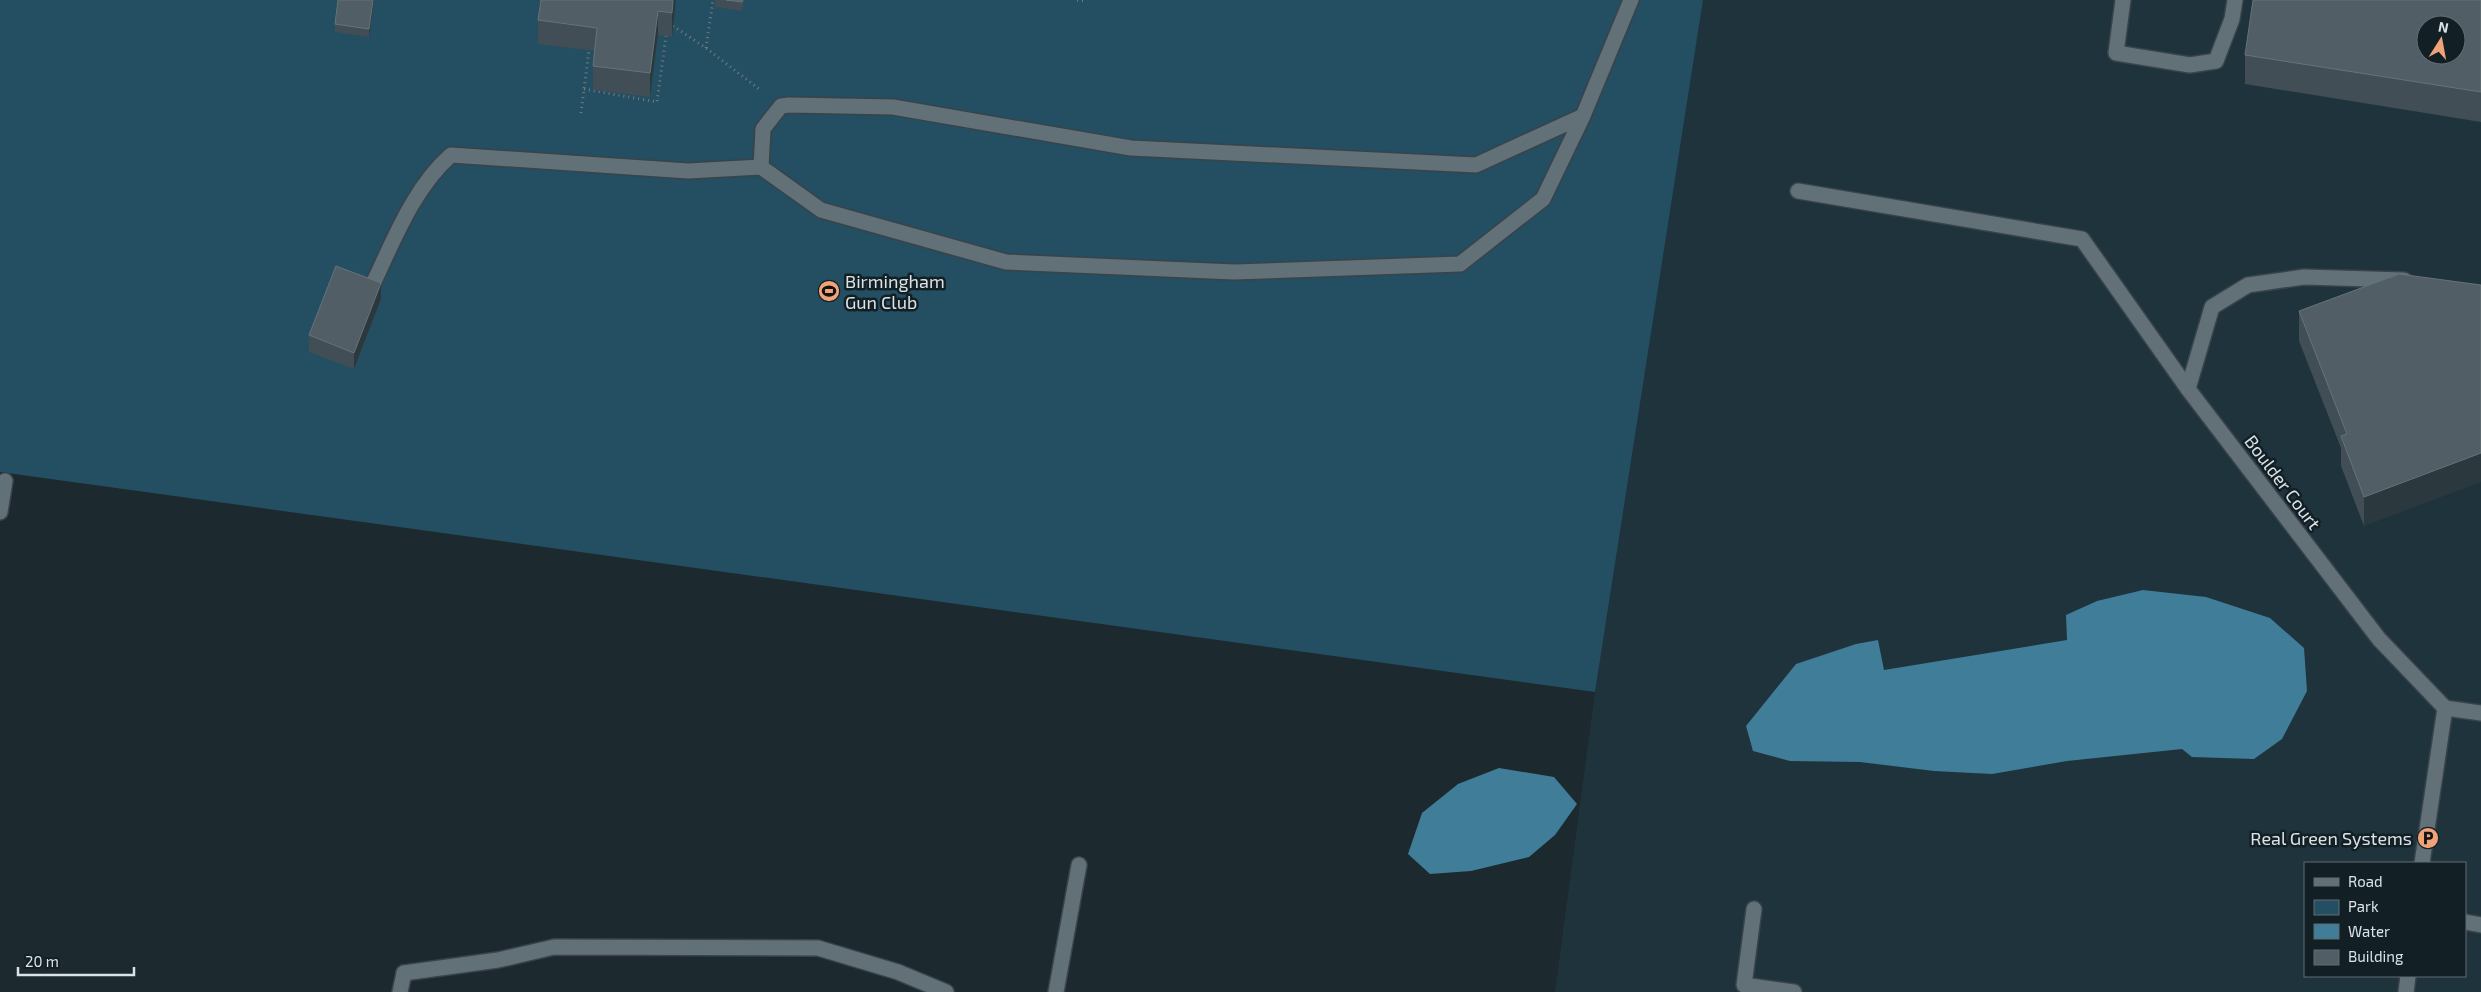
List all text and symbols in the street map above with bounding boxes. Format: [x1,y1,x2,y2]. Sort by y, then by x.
north arrow [2416,15,2466,65]
text: N [2437,17,2450,36]
place label: Birmingham Gun Club [845,270,945,313]
sports icon: Birmingham Gun Club [817,279,841,303]
street label: Boulder Court [2240,430,2326,534]
parking icon: Real Green Systems [2416,826,2440,850]
place label: Real Green Systems [2250,827,2412,849]
legend [2304,862,2466,977]
text: Road [2348,872,2383,890]
text: Park [2348,897,2379,915]
text: Water [2348,922,2390,940]
scale bar [18,944,134,976]
text: Building [2348,947,2404,965]
text: 20 m [25,952,59,970]

